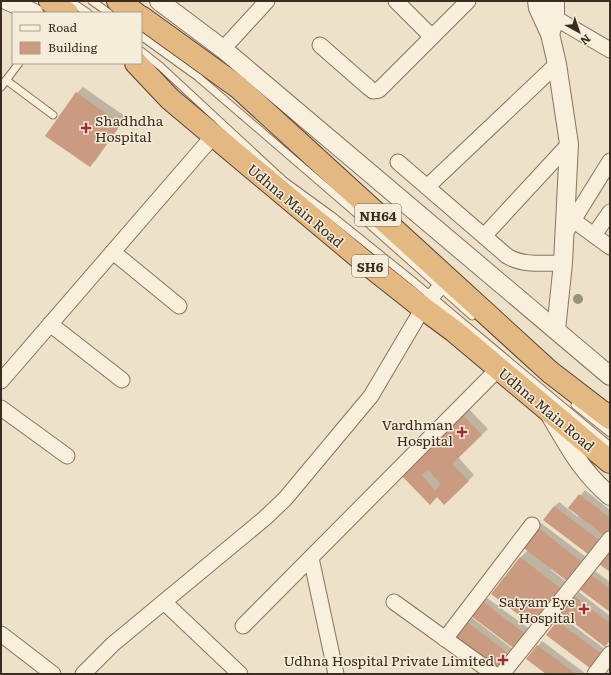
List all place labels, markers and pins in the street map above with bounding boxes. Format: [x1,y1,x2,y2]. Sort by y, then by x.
place label: Shadhdha Hospital [95,110,164,146]
marker: Shadhdha Hospital [80,122,92,134]
place label: Vardhman Hospital [382,414,453,450]
marker: Vardhman Hospital [456,426,468,438]
place label: Satyam Eye Hospital [499,591,575,627]
marker: Satyam Eye Hospital [578,603,590,615]
place label: Udhna Hospital Private Limited [284,650,494,670]
marker: Udhna Hospital Private Limited [497,654,509,666]

